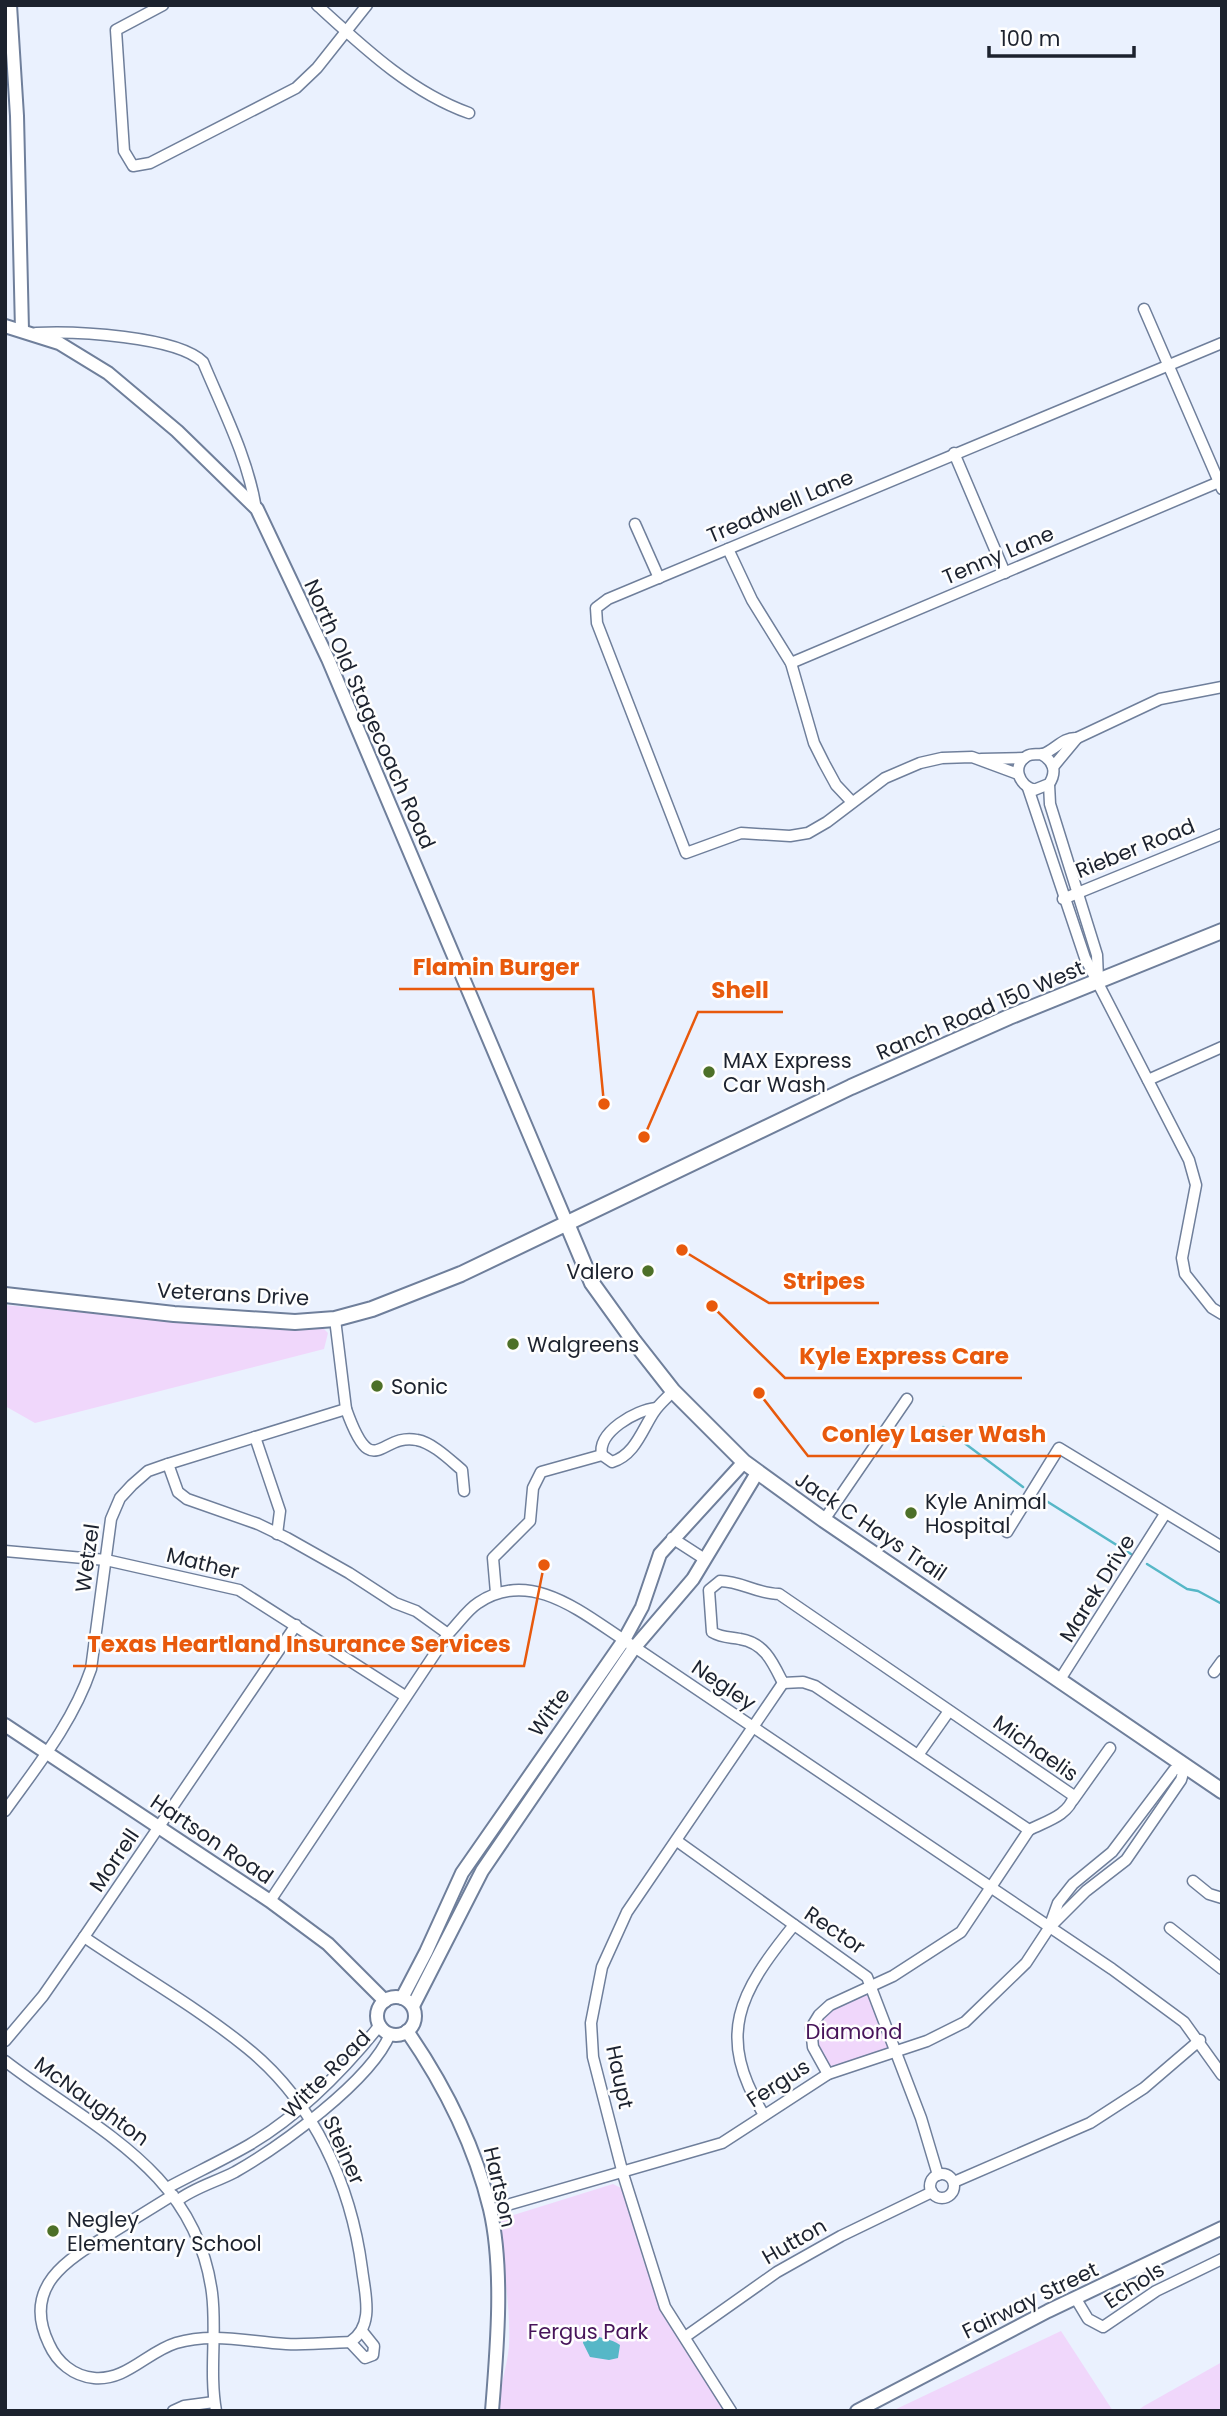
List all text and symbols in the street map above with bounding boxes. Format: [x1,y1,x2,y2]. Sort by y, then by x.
scale bar [989,14,1134,58]
text: 100 m [1000,24,1060,53]
street label: Treadwell Lane [702,462,858,550]
street label: Tenny Lane [938,519,1058,591]
street label: North Old Stagecoach Road [297,575,443,853]
street label: Rieber Road [1071,811,1199,885]
callout: Flamin Burger [399,945,593,989]
text: Flamin Burger [413,951,579,983]
street label: Ranch Road 150 West [872,953,1088,1067]
callout: Shell [698,968,783,1012]
text: Shell [711,974,769,1006]
place label: MAX Express Car Wash [723,1046,852,1099]
marker: MAX Express Car Wash [701,1064,717,1080]
place label: Valero [566,1257,634,1286]
callout: Stripes [769,1259,879,1303]
marker: Valero [640,1263,656,1279]
text: Stripes [783,1265,865,1297]
street label: Veterans Drive [156,1276,310,1312]
place label: Walgreens [527,1330,639,1359]
callout: Kyle Express Care [785,1334,1022,1378]
marker: Walgreens [505,1336,521,1352]
text: Kyle Express Care [799,1340,1009,1372]
place label: Sonic [391,1372,448,1401]
marker: Sonic [369,1378,385,1394]
callout: Conley Laser Wash [808,1412,1061,1456]
text: Conley Laser Wash [822,1418,1046,1450]
street label: Jack C Hays Trail [789,1464,953,1588]
place label: Kyle Animal Hospital [925,1487,1047,1540]
marker: Kyle Animal Hospital [903,1505,919,1521]
street label: Wetzel [68,1522,106,1594]
street label: Marek Drive [1052,1528,1142,1648]
street label: Mather [163,1540,243,1586]
callout: Texas Heartland Insurance Services [73,1622,524,1666]
text: Texas Heartland Insurance Services [87,1628,511,1660]
street label: Negley [686,1653,762,1717]
street label: Witte [521,1682,577,1742]
street label: Michaelis [988,1708,1084,1788]
street label: Hartson Road [145,1787,279,1891]
street label: Morrell [82,1823,146,1897]
street label: Rector [799,1899,871,1961]
park label: Diamond [806,2017,902,2046]
street label: Witte Road [275,2023,377,2125]
street label: Haupt [599,2043,641,2111]
street label: McNaughton [29,2049,155,2153]
street label: Fergus [741,2052,815,2114]
street label: Steiner [316,2111,372,2189]
street label: Hartson [477,2144,523,2230]
place label: Negley Elementary School [67,2205,262,2258]
street label: Hutton [756,2211,832,2271]
marker: Negley Elementary School [45,2223,61,2239]
street label: Fairway Street [957,2255,1103,2345]
street label: Echols [1098,2255,1170,2315]
park label: Fergus Park [528,2317,649,2346]

